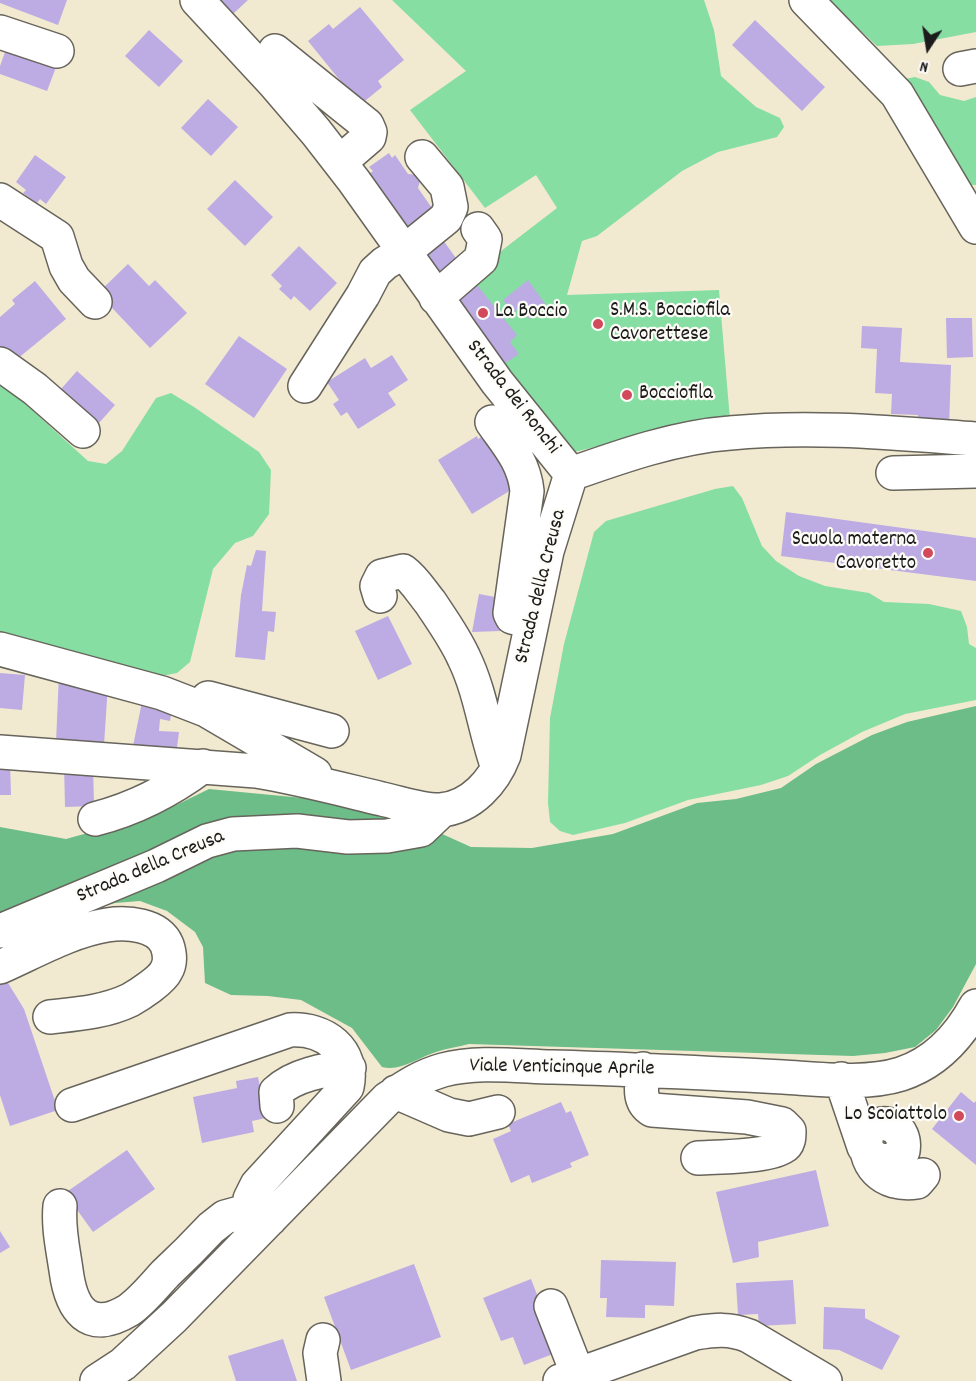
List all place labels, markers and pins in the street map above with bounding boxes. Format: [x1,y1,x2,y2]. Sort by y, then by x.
place label: S.M.S. Bocciofila Cavorettese [610,299,730,349]
place label: La Boccio [495,300,568,326]
marker: La Boccio [476,306,490,320]
marker: S.M.S. Bocciofila Cavorettese [591,317,605,331]
place label: Bocciofila [639,382,713,408]
marker: Bocciofila [620,388,634,402]
place label: Scuola materna Cavoretto [792,528,916,578]
marker: Scuola materna Cavoretto [921,546,935,560]
place label: Lo Scoiattolo [844,1103,947,1129]
marker: Lo Scoiattolo [952,1109,966,1123]

